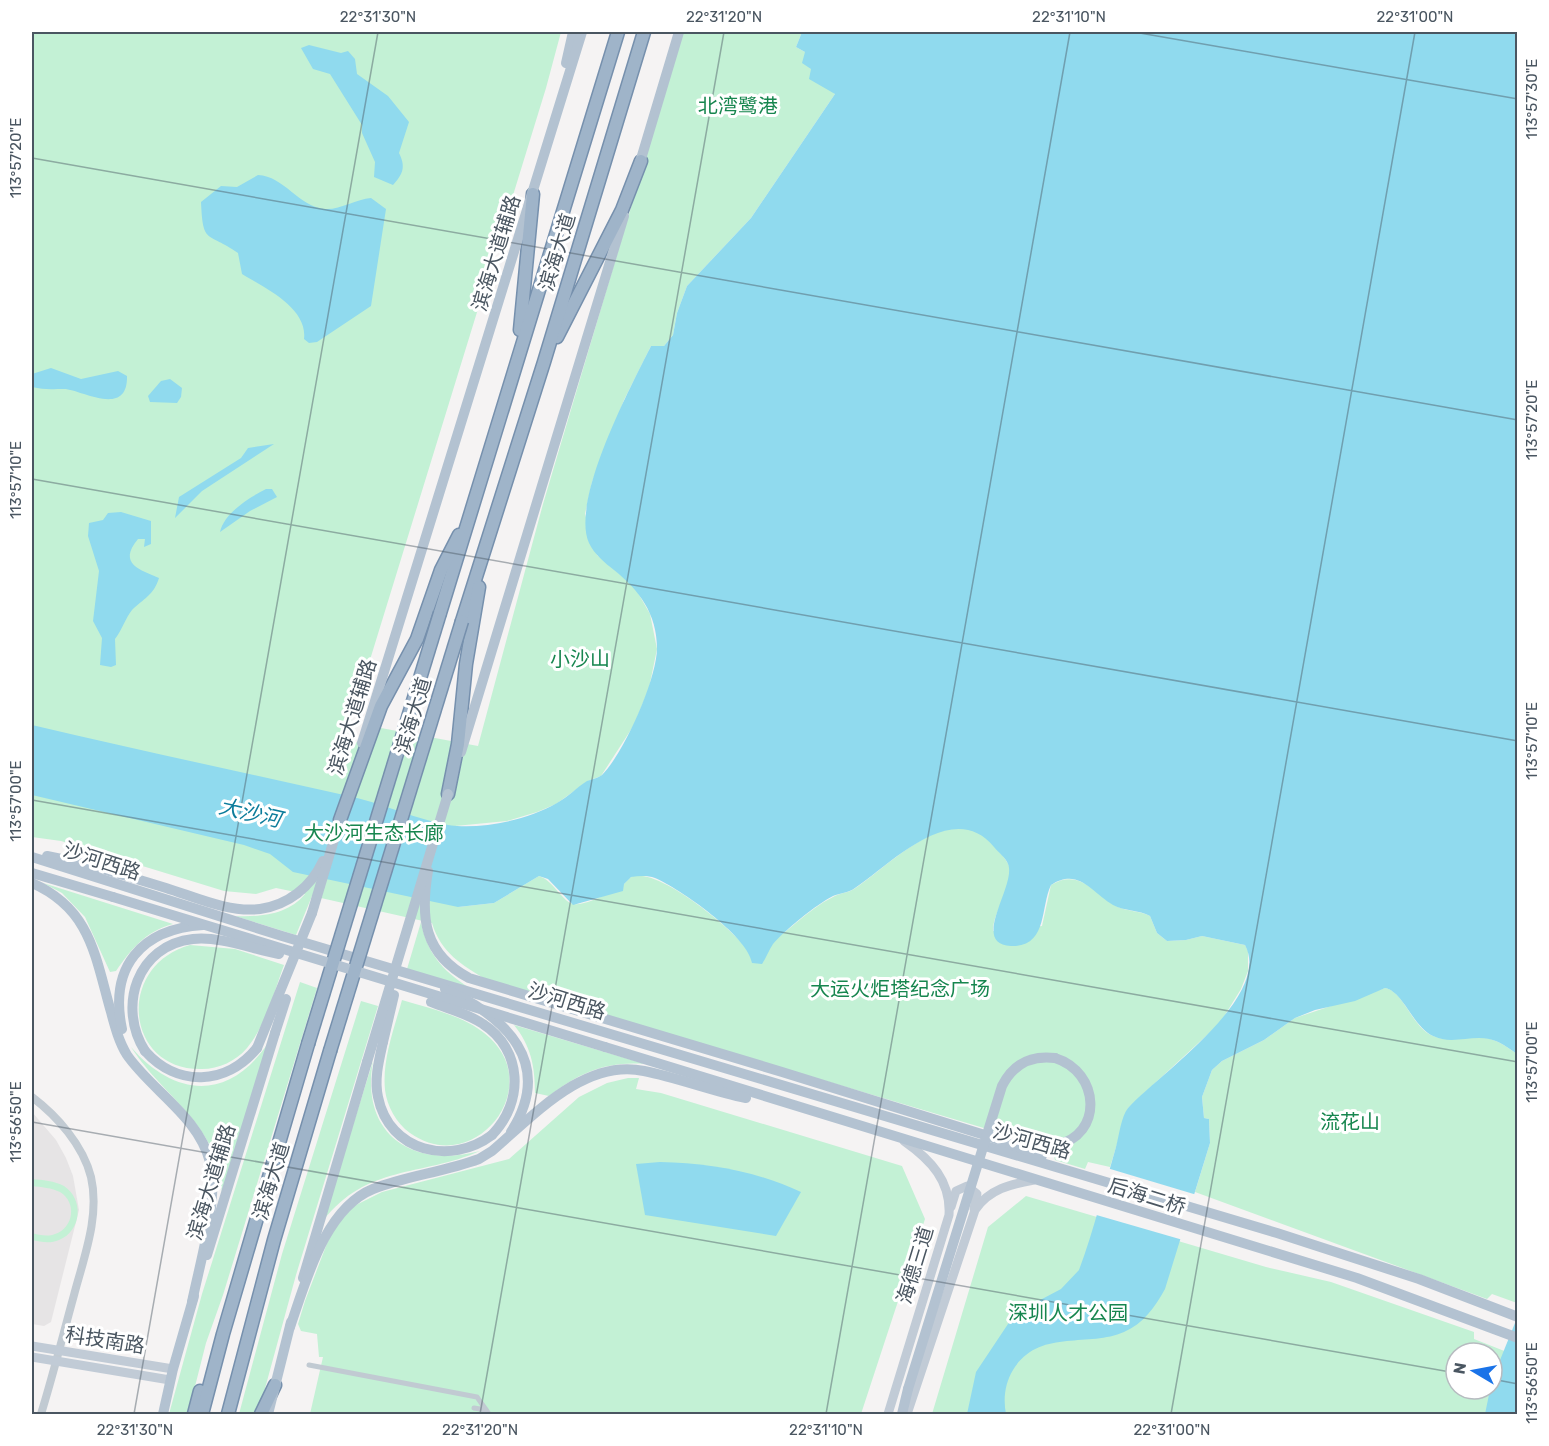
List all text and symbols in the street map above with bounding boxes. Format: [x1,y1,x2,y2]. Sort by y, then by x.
text: 22°31'30"N [340,8,416,26]
text: 22°31'20"N [686,8,762,26]
text: 22°31'10"N [1032,8,1106,26]
text: 22°31'00"N [1377,8,1453,26]
text: 113°57'30"E [1523,59,1541,139]
park label: 北湾鹭港 [698,94,778,118]
text: 113°57'20"E [7,118,25,198]
street label: 滨海大道辅路 [467,192,525,314]
street label: 滨海大道 [534,210,580,294]
text: 113°57'20"E [1523,380,1541,460]
text: 113°57'10"E [7,441,25,519]
park label: 小沙山 [550,647,610,671]
street label: 滨海大道辅路 [323,656,381,778]
street label: 滨海大道 [390,674,436,758]
text: 113°57'10"E [1523,702,1541,780]
text: 113°57'00"E [7,760,25,842]
water label: 大沙河 [217,793,288,833]
park label: 大沙河生态长廊 [304,821,444,845]
street label: 沙河西路 [60,837,144,885]
park label: 大运火炬塔纪念广场 [810,977,990,1001]
street label: 沙河西路 [525,978,609,1024]
text: 113°57'00"E [1523,1021,1541,1103]
text: 113°56'50"E [7,1081,25,1163]
park label: 流花山 [1320,1110,1380,1134]
street label: 沙河西路 [990,1118,1074,1164]
street label: 滨海大道辅路 [182,1121,240,1243]
street label: 滨海大道 [248,1139,294,1223]
street label: 后海二桥 [1105,1173,1189,1219]
street label: 海德三道 [892,1223,938,1307]
park label: 深圳人才公园 [1008,1301,1128,1325]
street label: 科技南路 [64,1322,146,1358]
north arrow [1444,1341,1504,1401]
text: 113°56'50"E [1523,1342,1541,1424]
text: N [1449,1361,1470,1376]
text: 22°31'30"N [97,1421,173,1439]
text: 22°31'20"N [442,1421,518,1439]
text: 22°31'10"N [789,1421,863,1439]
text: 22°31'00"N [1134,1421,1210,1439]

